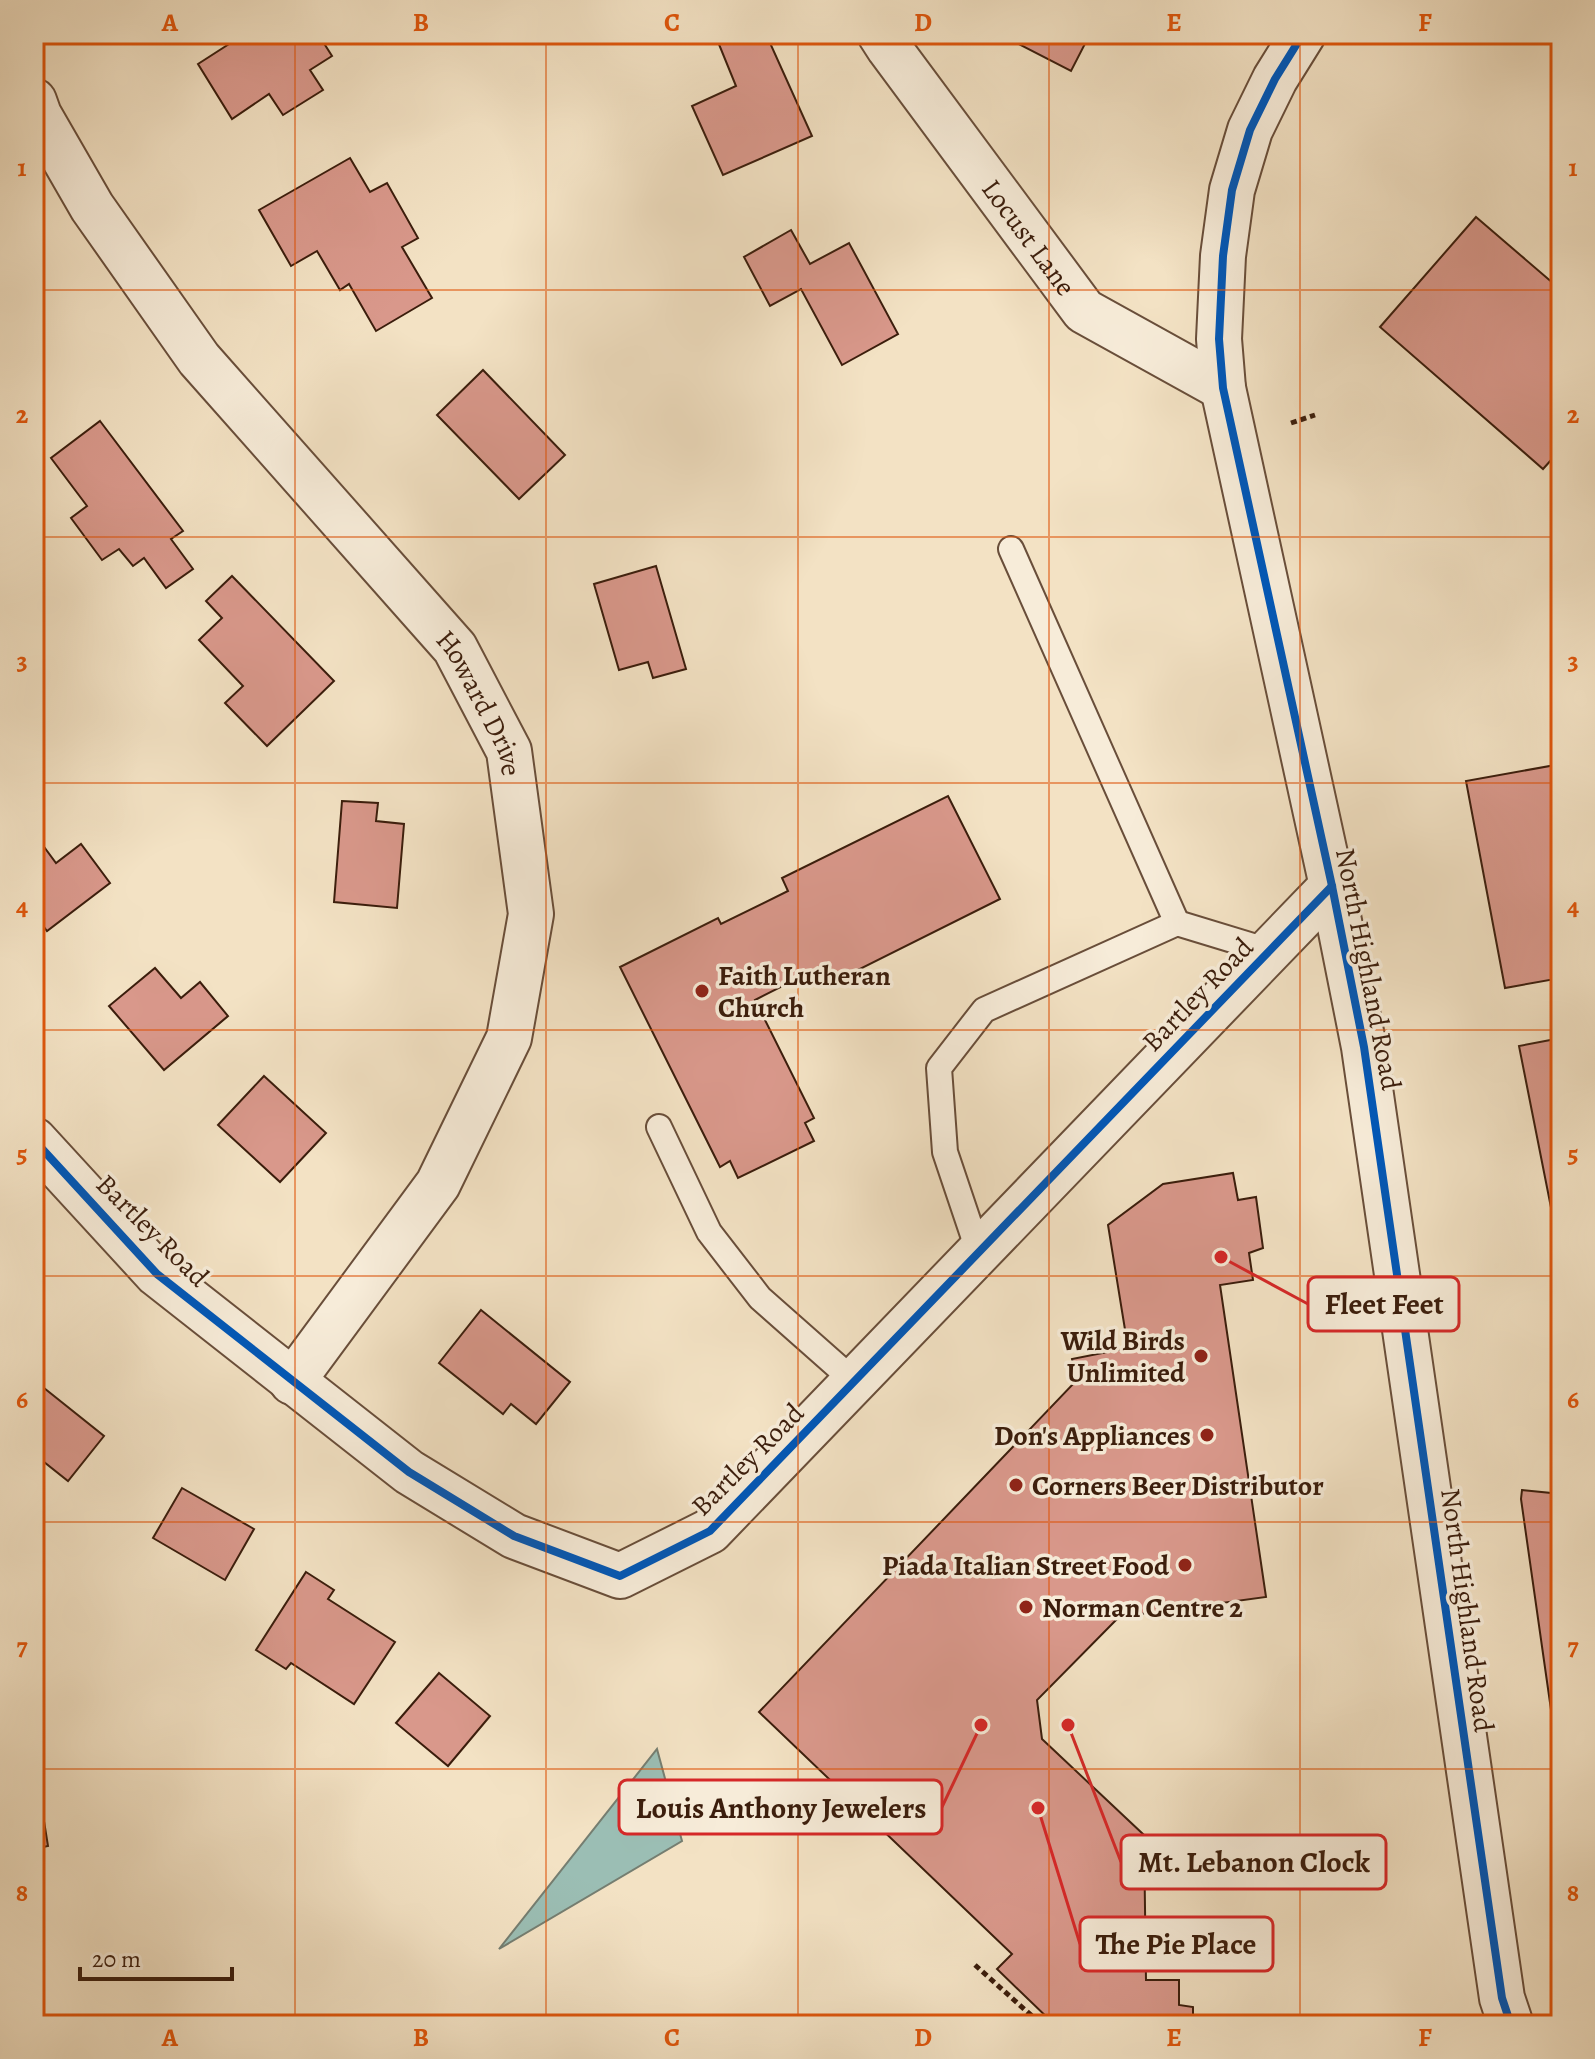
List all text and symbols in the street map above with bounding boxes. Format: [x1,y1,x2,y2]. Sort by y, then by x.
text: A [161,5,179,40]
text: B [413,5,429,40]
text: C [664,5,680,40]
text: D [914,5,932,40]
text: E [1166,5,1182,40]
text: F [1418,5,1432,40]
text: 1 [17,150,27,185]
text: 1 [1568,150,1578,185]
street label: Locust Lane [972,172,1084,304]
text: 2 [16,397,29,432]
text: 2 [1567,397,1580,432]
street label: Howard Drive [427,622,530,778]
text: 3 [16,643,28,678]
text: 3 [1567,643,1579,678]
street label: North Highland Road [1326,845,1410,1094]
text: 4 [16,889,28,924]
text: 4 [1567,889,1579,924]
street label: Bartley Road [1134,928,1263,1060]
place label: Faith Lutheran Church [718,957,891,1027]
marker: Faith Lutheran Church [693,982,711,1000]
text: 5 [16,1136,28,1171]
text: 5 [1567,1136,1579,1171]
street label: Bartley Road [87,1166,218,1296]
callout: Fleet Feet [1308,1277,1459,1331]
text: Fleet Feet [1324,1284,1444,1324]
place label: Wild Birds Unlimited [1060,1322,1186,1392]
marker: Wild Birds Unlimited [1192,1347,1210,1365]
text: 6 [16,1382,28,1417]
text: 6 [1567,1382,1579,1417]
street label: Bartley Road [683,1394,813,1525]
place label: Don's Appliances [994,1417,1191,1455]
marker: Don's Appliances [1198,1426,1216,1444]
place label: Corners Beer Distributor [1032,1467,1324,1505]
marker: Corners Beer Distributor [1007,1476,1025,1494]
street label: North Highland Road [1431,1486,1503,1735]
place label: Piada Italian Street Food [882,1547,1170,1585]
marker: Piada Italian Street Food [1176,1556,1194,1574]
place label: Norman Centre 2 [1042,1589,1243,1627]
marker: Norman Centre 2 [1017,1598,1035,1616]
text: 7 [16,1629,28,1664]
text: 7 [1567,1629,1579,1664]
callout: Louis Anthony Jewelers [619,1780,942,1834]
text: Louis Anthony Jewelers [636,1788,926,1828]
callout: Mt. Lebanon Clock [1121,1835,1386,1889]
text: Mt. Lebanon Clock [1138,1842,1371,1882]
text: 8 [16,1875,28,1910]
text: 8 [1567,1875,1579,1910]
callout: The Pie Place [1080,1917,1273,1971]
text: The Pie Place [1096,1924,1256,1964]
scale bar [80,1931,232,1981]
text: 20 m [92,1943,141,1975]
text: A [161,2020,179,2055]
text: B [413,2020,429,2055]
text: C [664,2020,680,2055]
text: D [914,2020,932,2055]
text: E [1166,2020,1182,2055]
text: F [1418,2020,1432,2055]

